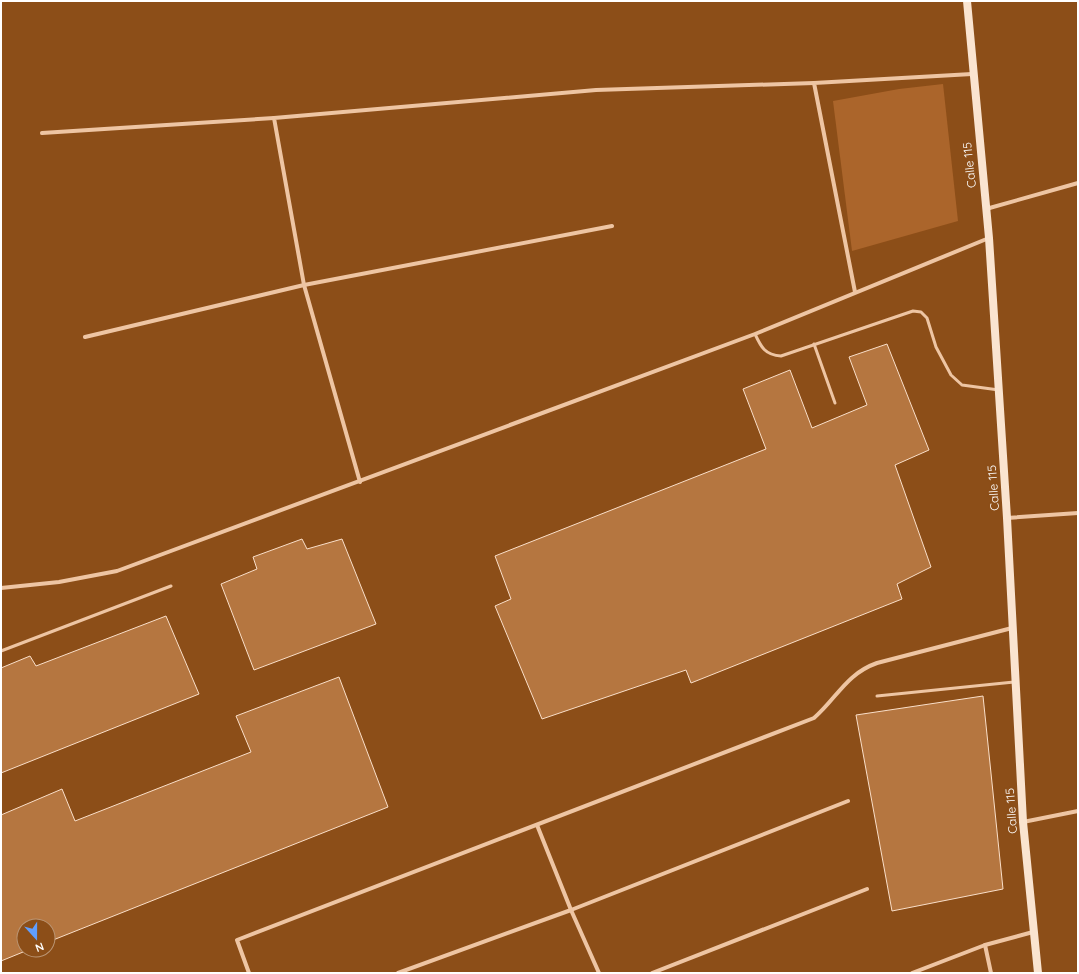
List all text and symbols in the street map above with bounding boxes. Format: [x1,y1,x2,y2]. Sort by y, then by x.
street label: Calle 115 [959,141,979,189]
street label: Calle 115 [984,465,1002,511]
street label: Calle 115 [1002,788,1020,834]
north arrow [16,918,56,958]
text: N [33,939,46,955]

